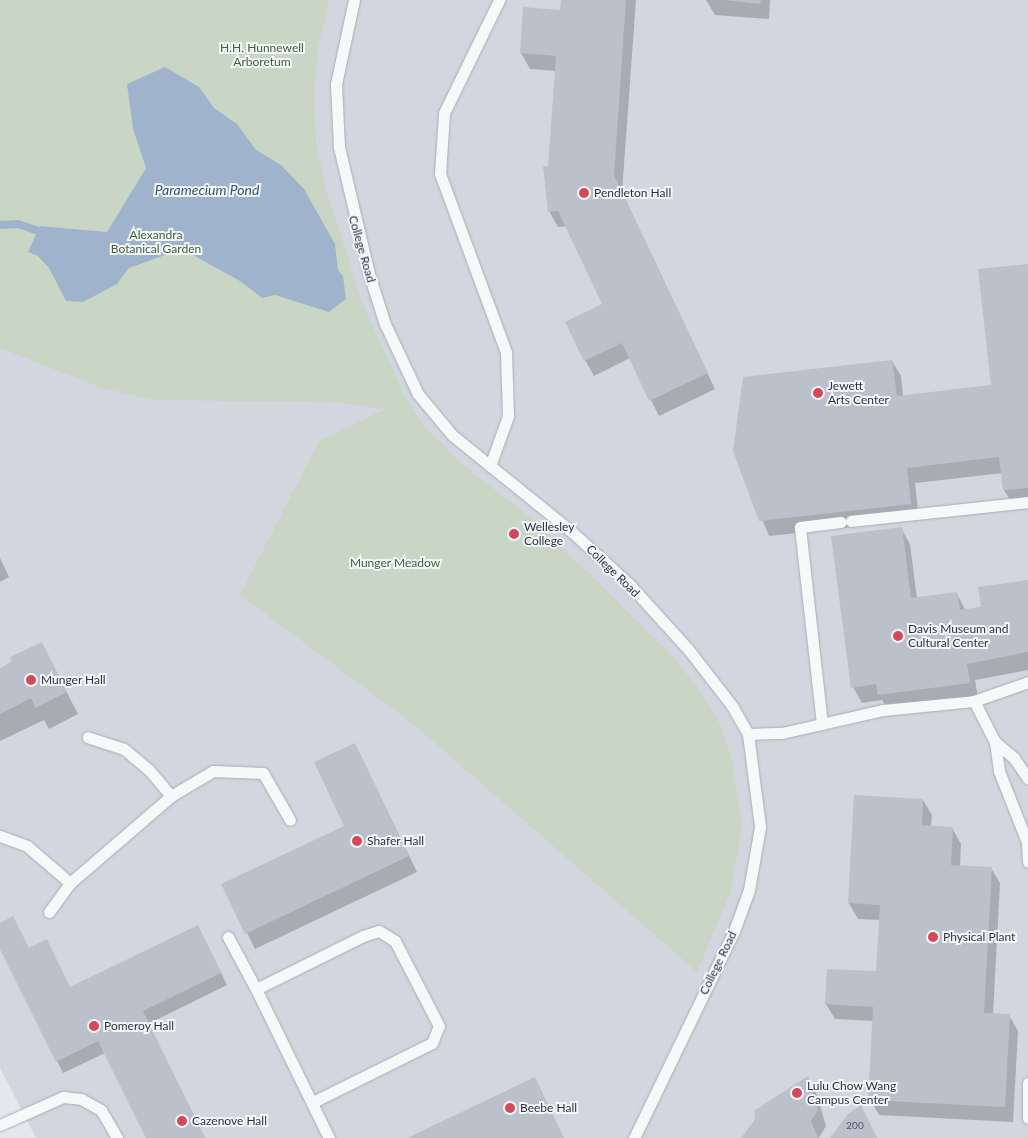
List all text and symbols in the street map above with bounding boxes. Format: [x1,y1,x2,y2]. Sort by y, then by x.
park label: H.H. Hunnewell Arboretum [220,41,304,69]
water label: Paramecium Pond [155,182,259,198]
place label: Pendleton Hall [594,186,671,200]
marker: Pendleton Hall [578,187,590,199]
street label: College Road [346,214,378,284]
park label: Alexandra Botanical Garden [111,228,201,256]
place label: Jewett Arts Center [828,379,889,407]
marker: Jewett Arts Center [812,387,824,399]
place label: Wellesley College [524,520,574,548]
marker: Wellesley College [508,528,520,540]
street label: College Road [583,542,643,600]
park label: Munger Meadow [350,556,440,570]
place label: Davis Museum and Cultural Center [908,622,1008,650]
marker: Davis Museum and Cultural Center [892,630,904,642]
place label: Munger Hall [41,673,106,687]
marker: Munger Hall [25,674,37,686]
place label: Shafer Hall [367,834,424,848]
marker: Shafer Hall [351,835,363,847]
street label: College Road [696,929,740,997]
place label: Physical Plant [943,930,1015,944]
marker: Physical Plant [927,931,939,943]
place label: Pomeroy Hall [104,1019,174,1033]
marker: Pomeroy Hall [88,1020,100,1032]
place label: Lulu Chow Wang Campus Center [807,1079,897,1107]
marker: Lulu Chow Wang Campus Center [791,1087,803,1099]
place label: Beebe Hall [520,1101,577,1115]
marker: Beebe Hall [504,1102,516,1114]
place label: Cazenove Hall [192,1114,267,1128]
marker: Cazenove Hall [176,1115,188,1127]
house number: 200 [846,1120,864,1132]

